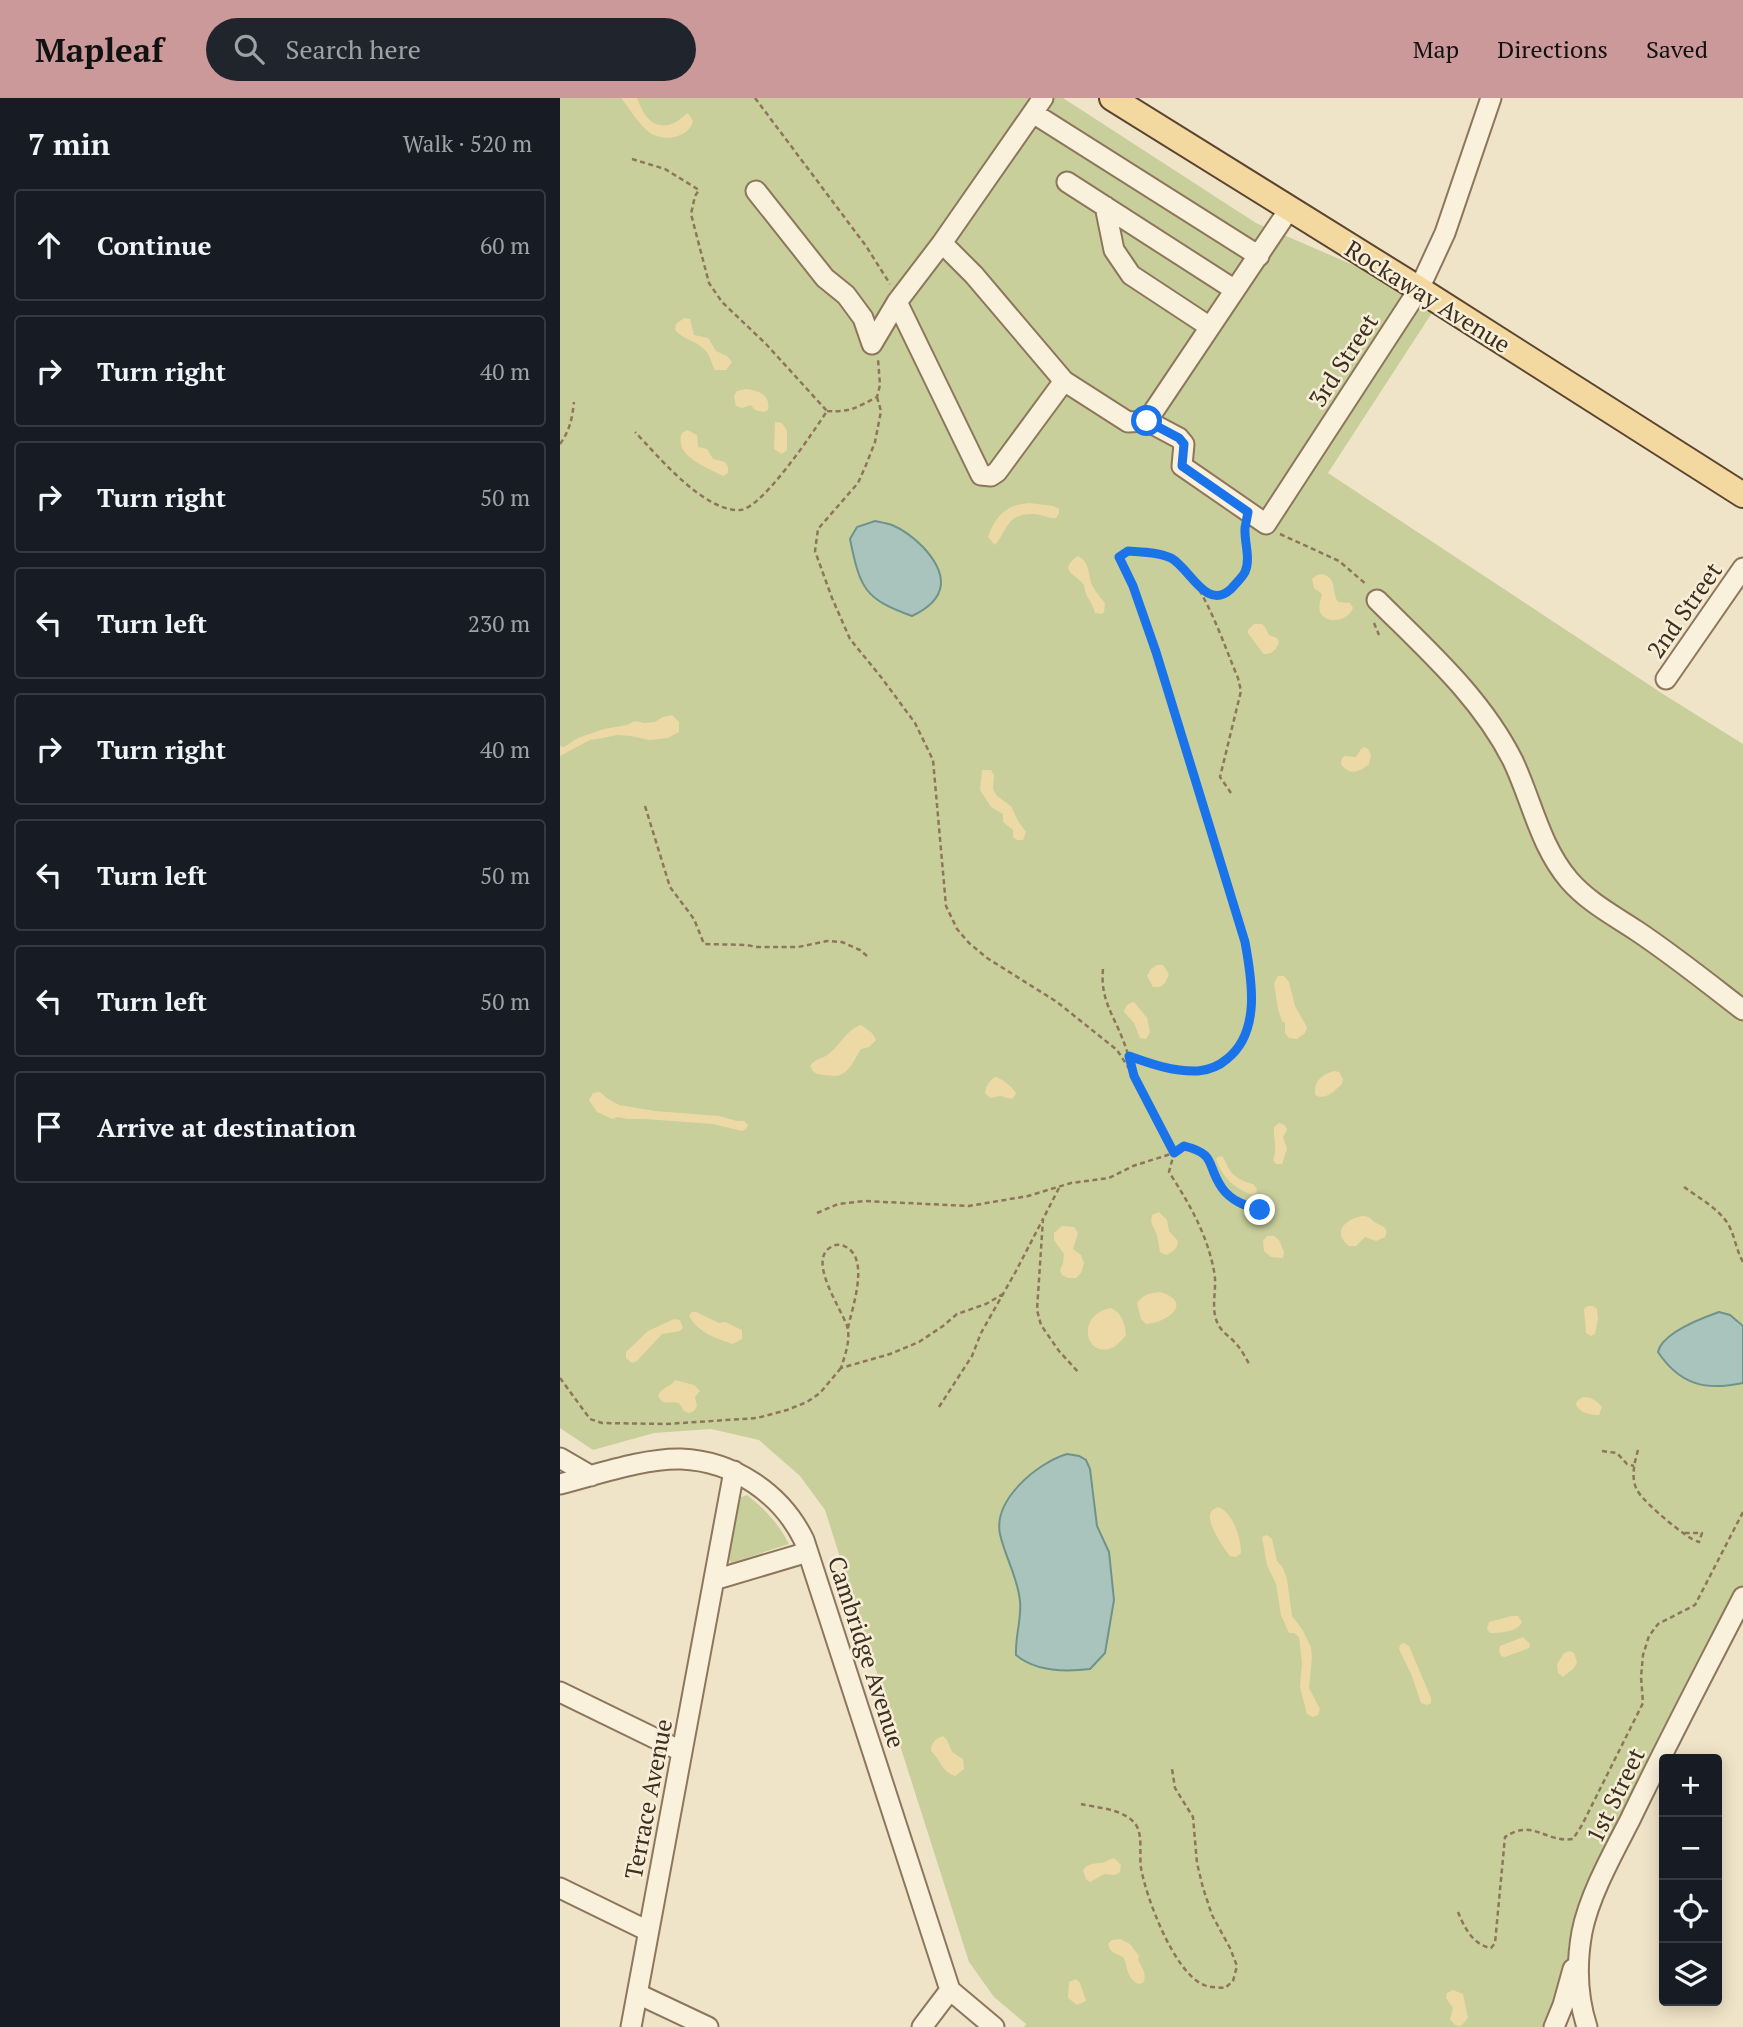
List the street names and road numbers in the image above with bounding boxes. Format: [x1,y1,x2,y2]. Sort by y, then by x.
street label: Rockaway Avenue [1339,232,1517,360]
street label: 3rd Street [1301,307,1385,413]
street label: 2nd Street [1639,556,1729,664]
street label: Cambridge Avenue [821,1552,913,1752]
street label: Terrace Avenue [617,1716,679,1882]
street label: 1st Street [1578,1742,1652,1848]

